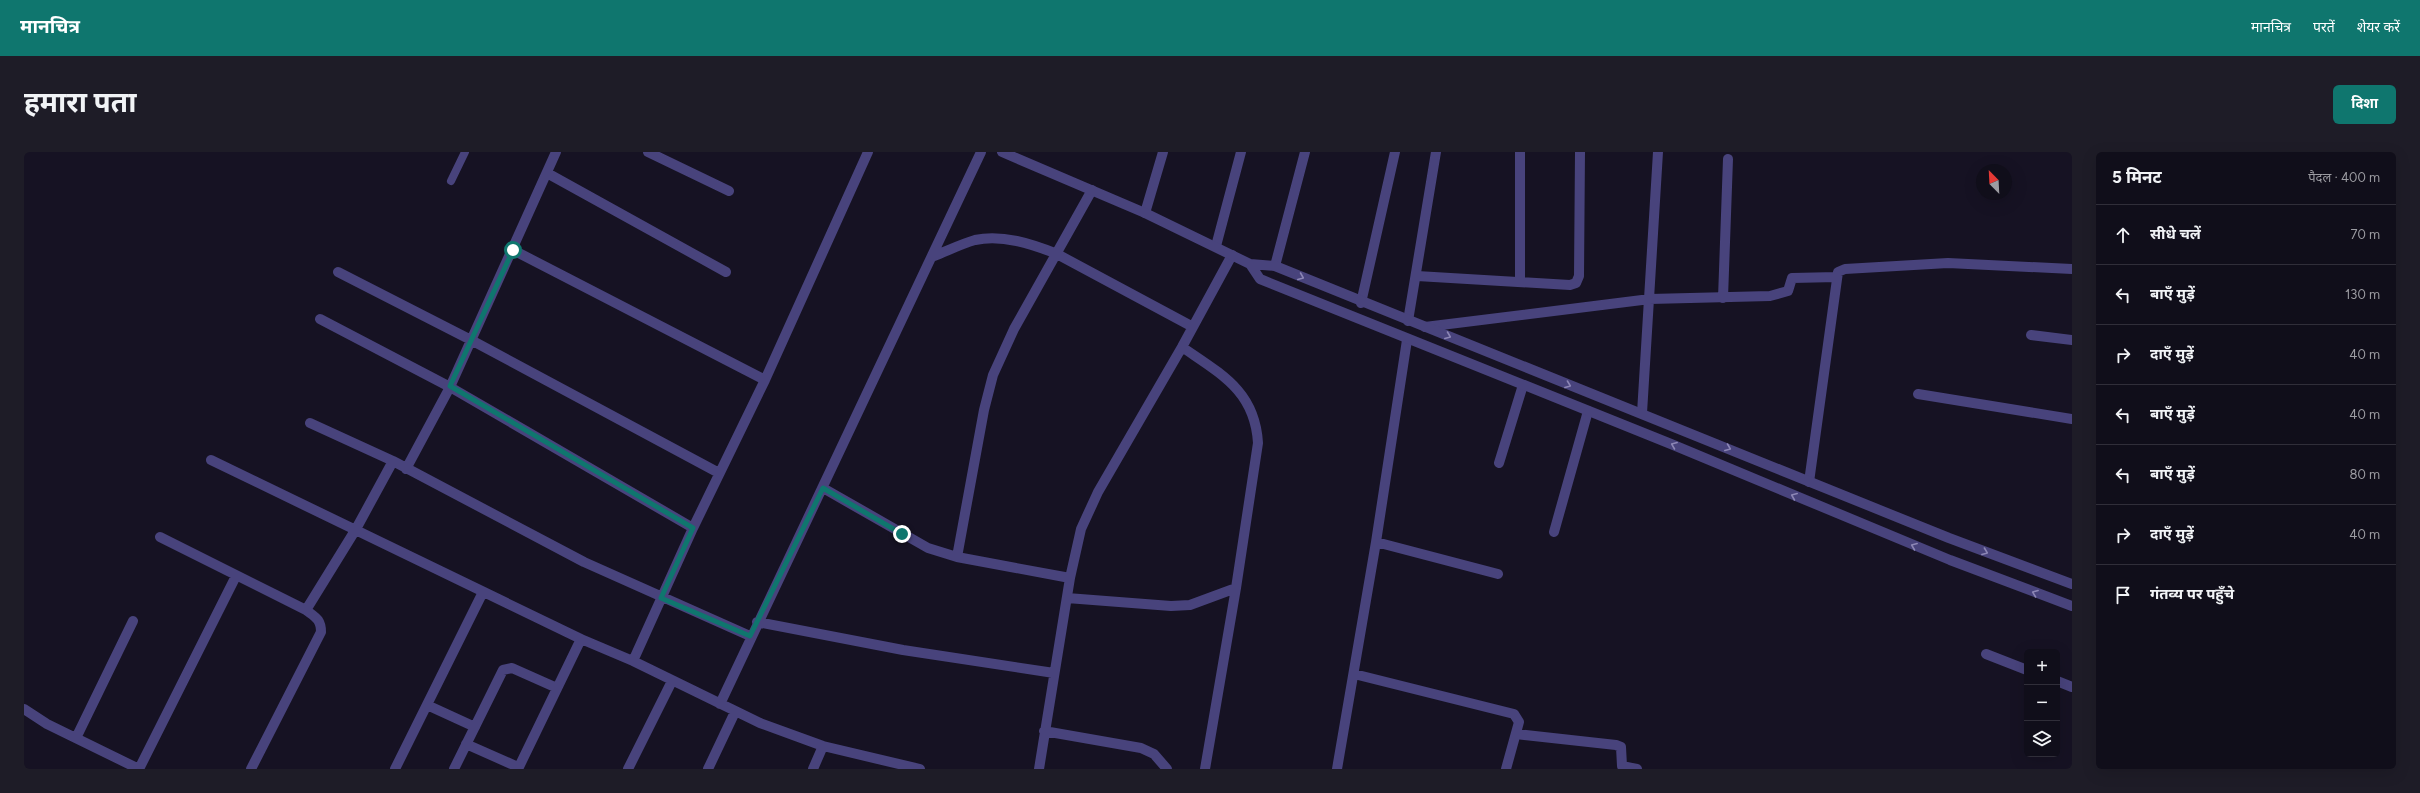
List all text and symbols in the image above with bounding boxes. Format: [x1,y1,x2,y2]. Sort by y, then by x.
text: मानचित्र [20,15,80,38]
text: मानचित्र [2251,19,2291,36]
text: परतें [2313,19,2335,36]
text: शेयर करें [2357,19,2400,36]
text: हमारा पता [24,85,136,119]
button: दिशा [2333,85,2396,124]
north arrow [1976,164,2012,200]
text: 5 मिनट [2112,167,2162,187]
text: पैदल · 400 m [2308,170,2380,185]
icon: ahead [2112,224,2134,246]
text: सीधे चलें [2150,225,2201,243]
text: 70 m [2350,227,2380,242]
route start [504,241,522,259]
one-way arrow [1298,273,1305,281]
icon: left [2112,284,2134,306]
text: बाएँ मुड़ें [2150,285,2195,303]
text: 130 m [2345,287,2380,302]
one-way arrow [1444,332,1451,340]
icon: right [2112,344,2134,366]
text: दाएँ मुड़ें [2150,345,2194,363]
text: 40 m [2349,347,2380,362]
one-way arrow [1565,380,1572,388]
icon: left [2112,404,2134,426]
text: बाएँ मुड़ें [2150,405,2195,423]
text: 40 m [2349,407,2380,422]
one-way arrow [1671,442,1678,450]
one-way arrow [1724,444,1731,452]
icon: left [2112,464,2134,486]
text: बाएँ मुड़ें [2150,465,2195,483]
text: 80 m [2349,467,2380,482]
one-way arrow [1791,492,1798,500]
icon: right [2112,524,2134,546]
route end [893,525,911,543]
text: दाएँ मुड़ें [2150,525,2194,543]
text: 40 m [2349,527,2380,542]
one-way arrow [1911,542,1918,550]
one-way arrow [1981,547,1988,555]
icon: arrive [2112,584,2134,606]
text: गंतव्य पर पहुँचे [2150,585,2234,603]
one-way arrow [2032,590,2039,598]
map controls [2024,649,2060,757]
button: + [2024,649,2060,685]
button: − [2024,685,2060,721]
button: layers [2024,721,2060,757]

